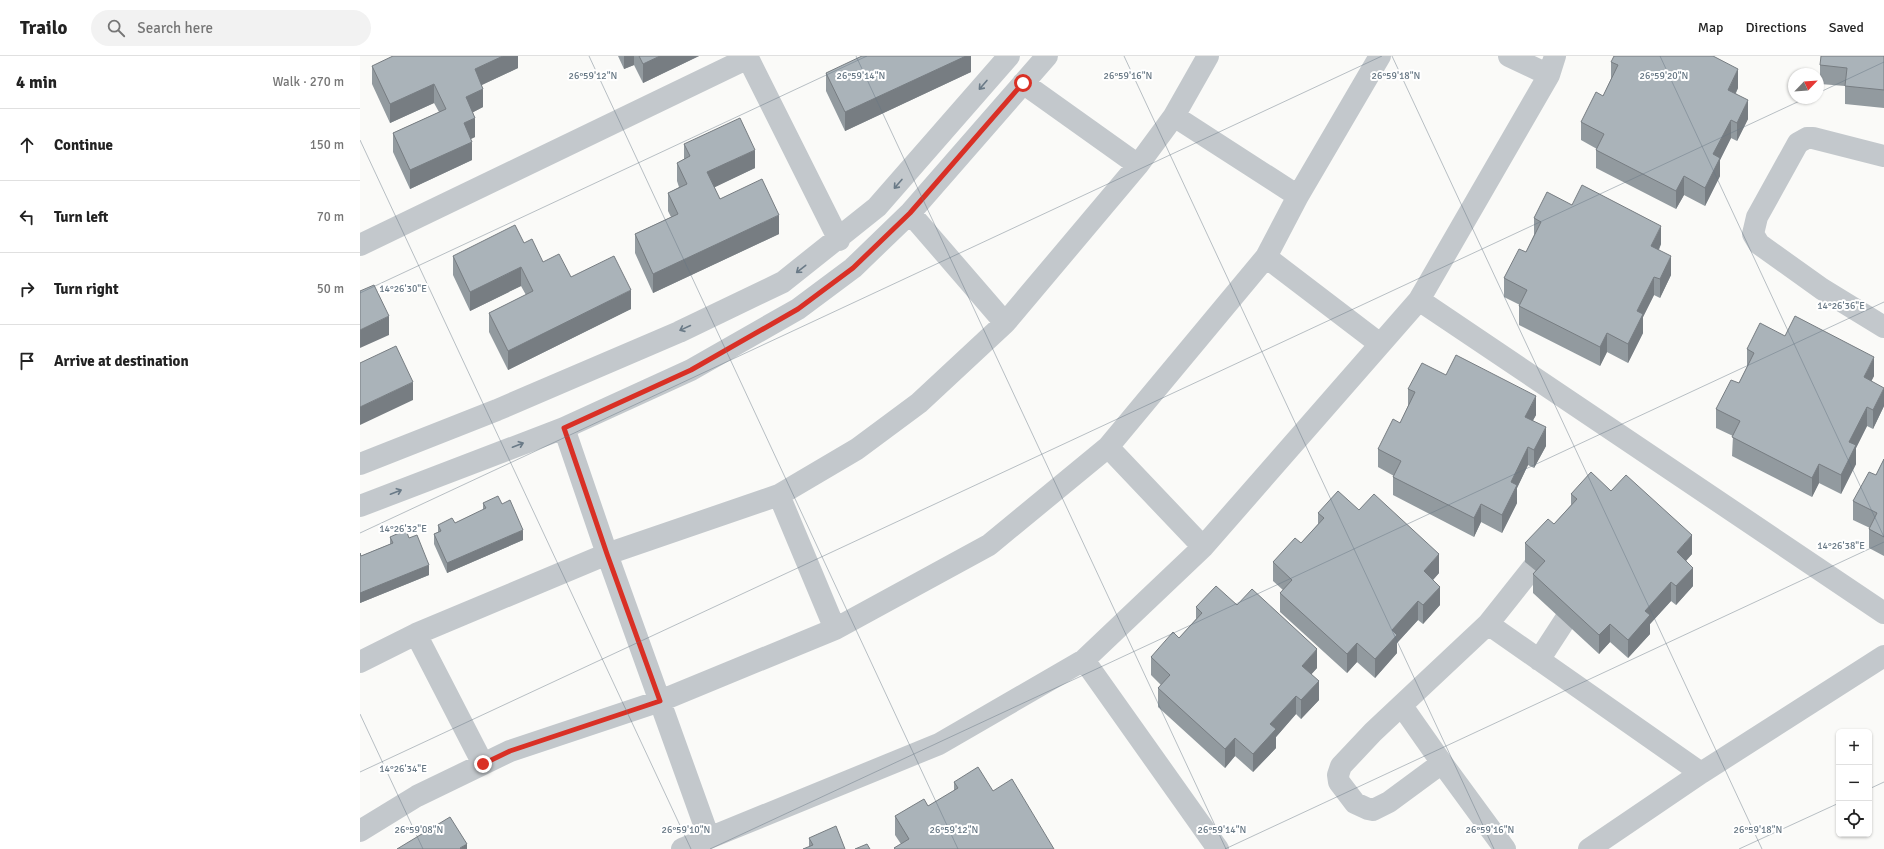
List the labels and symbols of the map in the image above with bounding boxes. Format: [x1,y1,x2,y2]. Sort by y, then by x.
north arrow [1788,68,1824,104]
text: 26°59'12"N [569,70,617,82]
text: 26°59'14"N [837,70,885,82]
text: 26°59'16"N [1104,70,1152,82]
text: 26°59'18"N [1372,70,1420,82]
text: 26°59'20"N [1640,70,1688,82]
route start [1014,74,1032,92]
one-way arrow [979,80,988,91]
one-way arrow [894,178,903,188]
one-way arrow [795,265,806,273]
text: 14°26'30"E [379,283,427,295]
text: 14°26'36"E [1817,300,1865,312]
one-way arrow [680,325,692,332]
one-way arrow [511,441,523,449]
one-way arrow [390,487,402,495]
text: 14°26'32"E [379,523,427,535]
text: 14°26'38"E [1817,540,1865,552]
route end [474,755,492,773]
text: 14°26'34"E [379,763,427,775]
text: 26°59'08"N [395,824,443,836]
text: 26°59'10"N [662,824,710,836]
text: 26°59'12"N [930,824,978,836]
text: 26°59'14"N [1198,824,1246,836]
text: 26°59'16"N [1466,824,1514,836]
text: 26°59'18"N [1734,824,1782,836]

